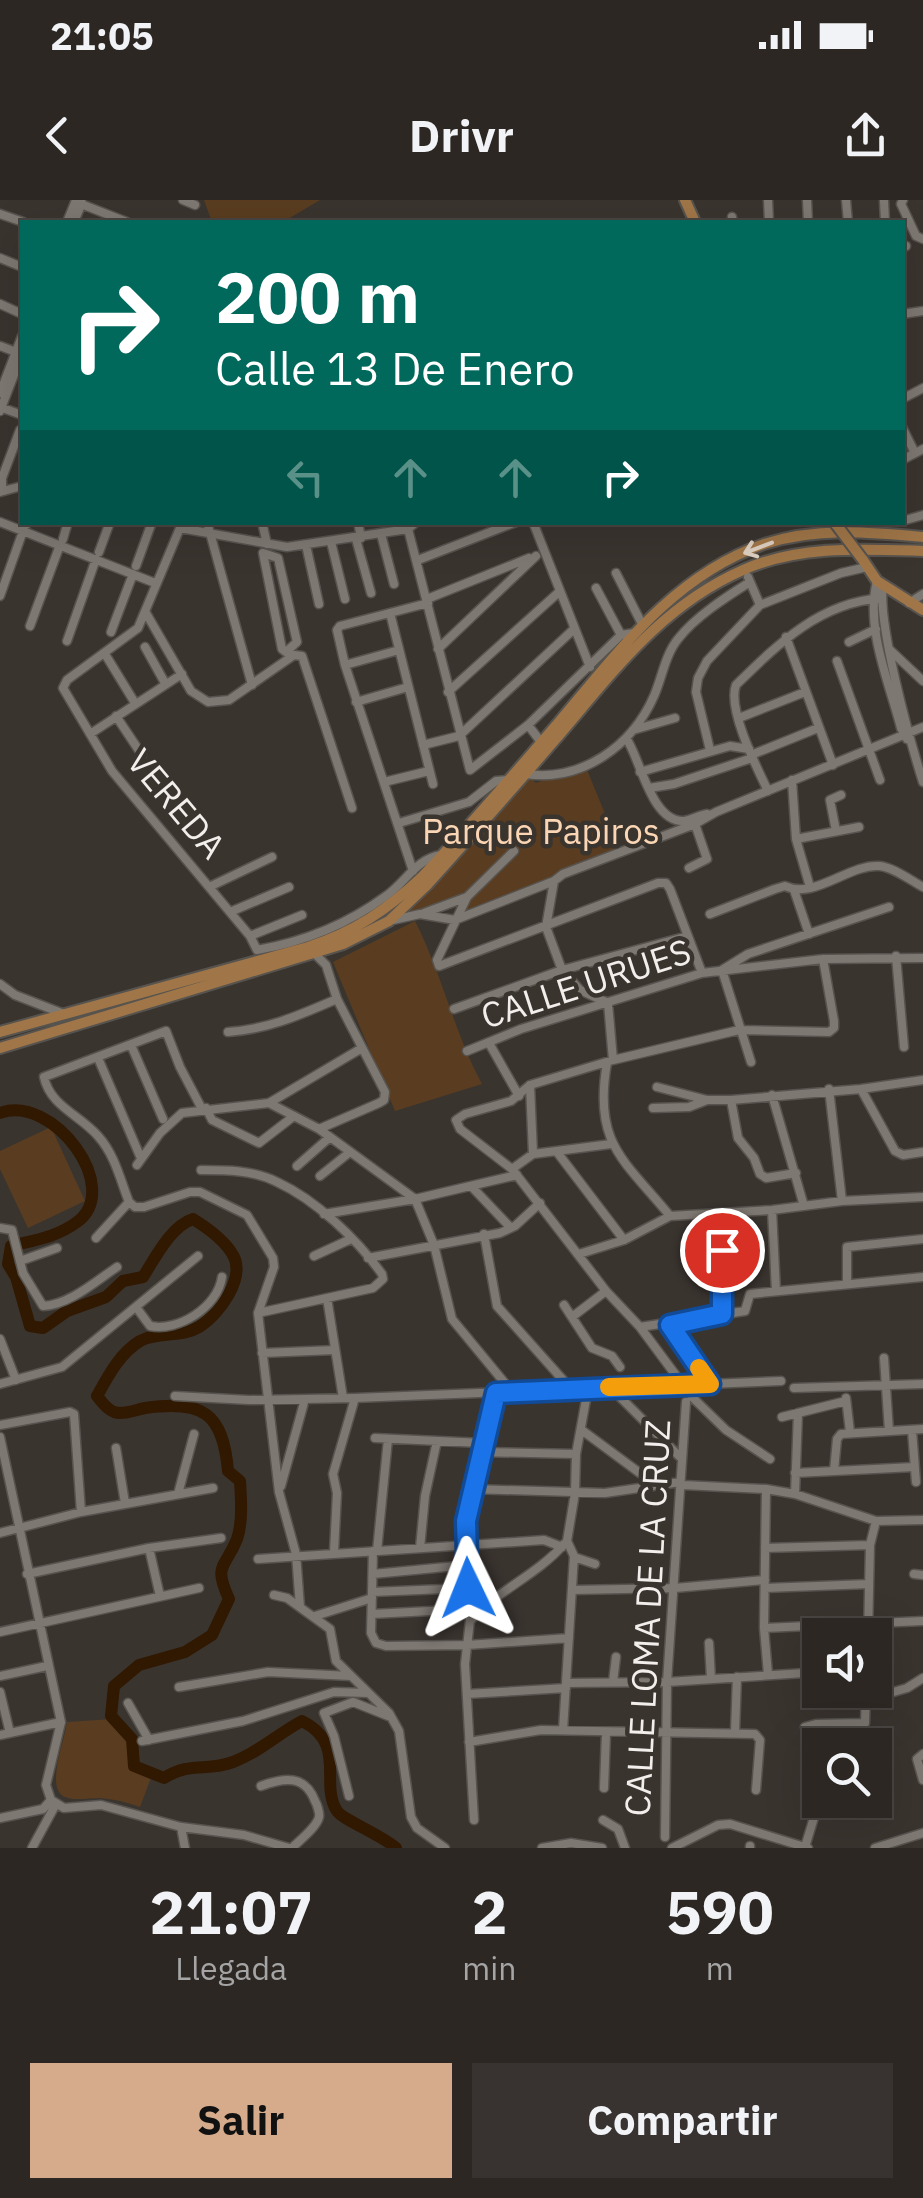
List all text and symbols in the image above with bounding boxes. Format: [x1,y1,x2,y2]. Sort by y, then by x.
text: 21:05 [50,11,154,60]
text: Drivr [409,106,514,164]
icon: back [30,108,85,163]
icon: share [838,108,893,163]
text: 200 m [215,251,420,342]
icon: right [50,260,180,390]
text: Calle 13 De Enero [215,339,575,397]
icon: left [278,450,333,505]
icon: ahead [383,450,438,505]
icon: ahead [488,450,543,505]
icon: right [593,450,648,505]
one-way arrow [743,540,774,558]
street label: VEREDA [117,739,236,868]
park label: Parque Papiros [422,808,660,854]
street label: CALLE URUES [475,927,697,1039]
pin [680,1208,765,1293]
icon: arrive [695,1223,750,1278]
street label: CALLE LOMA DE LA CRUZ [614,1418,680,1817]
position arrow [416,1536,520,1640]
map controls [802,1618,892,1818]
button: sound [802,1618,892,1708]
button: search [802,1728,892,1818]
text: 21:07 [149,1872,313,1951]
text: 2 [471,1872,507,1951]
text: 590 [666,1872,774,1951]
text: Llegada [175,1947,287,1989]
text: min [462,1947,516,1989]
text: m [706,1947,734,1989]
button: Salir [30,2063,452,2178]
button: Compartir [472,2063,893,2178]

